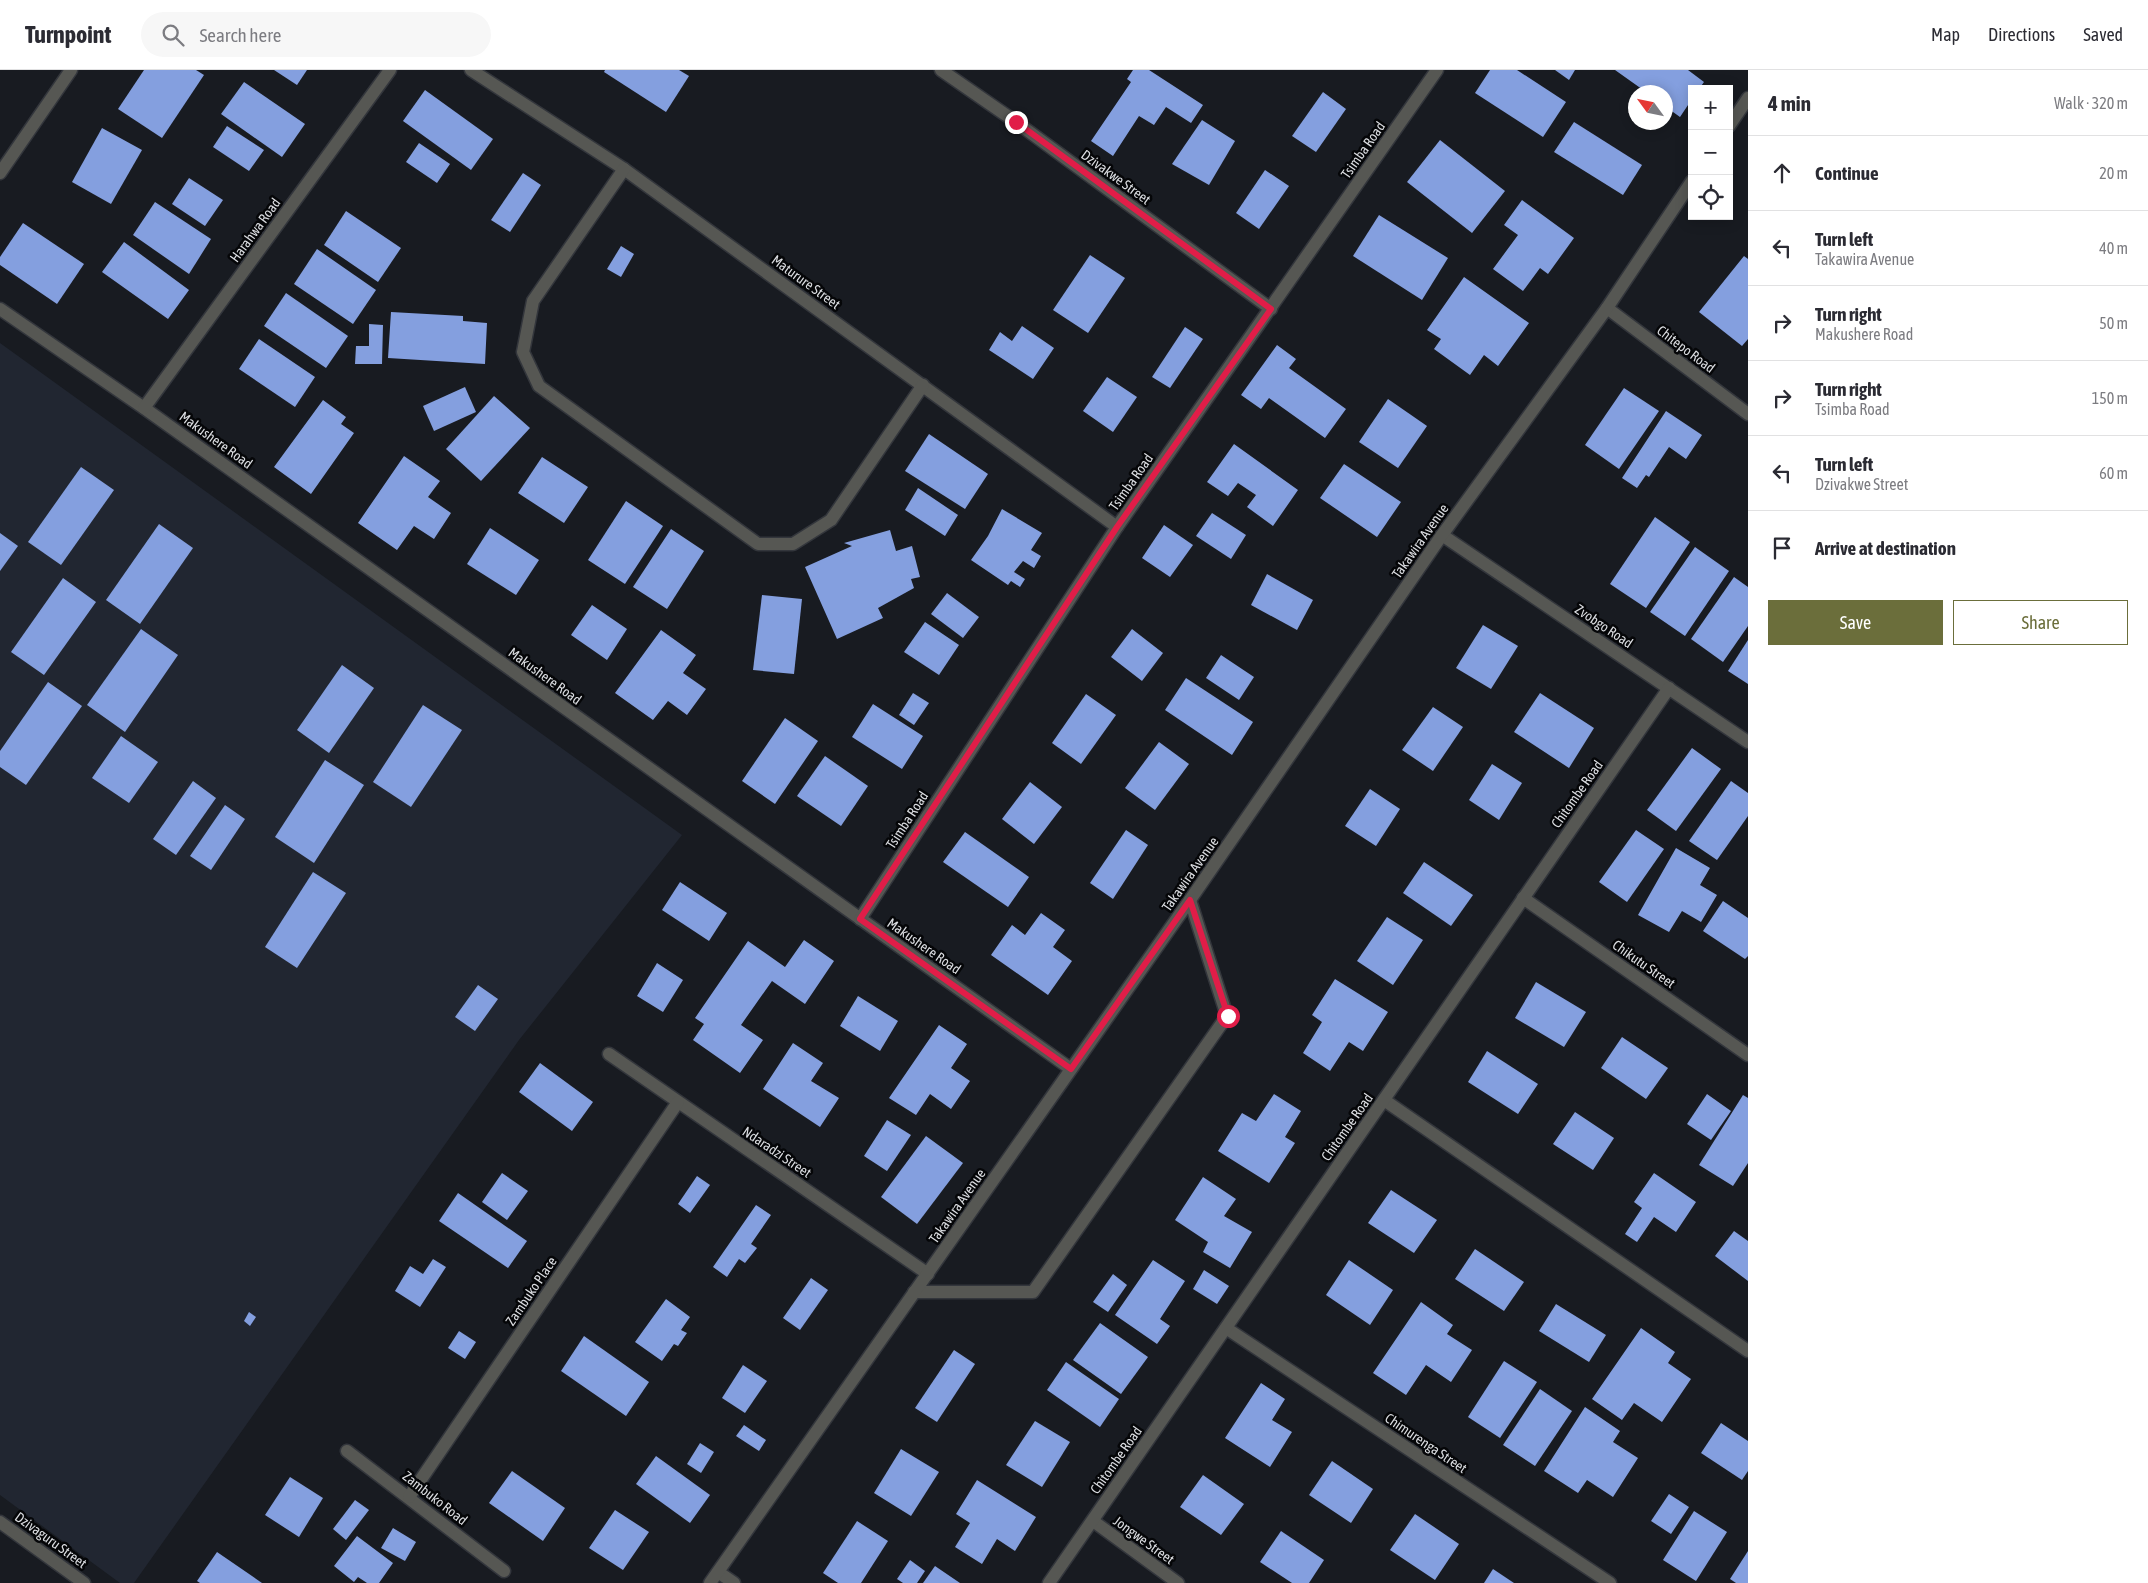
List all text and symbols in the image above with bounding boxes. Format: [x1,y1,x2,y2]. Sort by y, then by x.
search box [141,12,491,57]
text: Turnpoint [25,21,111,48]
icon: search [159,21,187,49]
text: Search here [199,24,281,46]
text: Map [1931,24,1960,45]
text: Directions [1988,24,2055,45]
text: Saved [2083,24,2123,45]
north arrow [1628,85,1673,130]
map controls [1688,85,1733,220]
button: + [1688,85,1733,130]
text: 4 min [1768,91,1811,115]
text: Walk · 320 m [2054,94,2128,112]
route end [1005,111,1028,134]
street label: Tsimba Road [1338,119,1388,181]
button: − [1688,130,1733,175]
street label: Dzivakwe Street [1078,147,1154,207]
icon: ahead [1768,159,1796,187]
text: Continue [1815,162,1879,184]
text: 20 m [2099,164,2128,182]
button: locate [1688,175,1733,220]
street label: Harahwa Road [226,195,284,265]
text: Turn left [1815,228,1873,250]
icon: left [1768,234,1796,262]
text: 40 m [2099,239,2128,257]
text: Takawira Avenue [1815,250,1914,268]
street label: Maturure Street [769,252,843,312]
text: Turn right [1815,303,1882,325]
icon: right [1768,309,1796,337]
text: 50 m [2099,314,2128,332]
street label: Chitepo Road [1654,322,1718,376]
text: Makushere Road [1815,325,1913,343]
text: Turn right [1815,378,1882,400]
icon: right [1768,384,1796,412]
text: 150 m [2092,389,2128,407]
text: Tsimba Road [1815,400,1890,418]
street label: Makushere Road [176,408,256,472]
street label: Tsimba Road [1106,451,1156,513]
text: Turn left [1815,453,1873,475]
icon: left [1768,459,1796,487]
text: 60 m [2099,464,2128,482]
text: Dzivakwe Street [1815,475,1908,493]
street label: Takawira Avenue [1389,501,1451,581]
icon: arrive [1768,534,1796,562]
text: Arrive at destination [1815,537,1956,559]
button: Save [1768,600,1943,645]
button: Share [1953,600,2128,645]
street label: Zvobgo Road [1572,601,1636,651]
street label: Makushere Road [505,644,585,708]
street label: Chitombe Road [1548,757,1606,831]
street label: Tsimba Road [882,788,932,852]
street label: Takawira Avenue [1159,834,1221,914]
street label: Makushere Road [884,915,964,977]
street label: Chikutu Street [1610,937,1678,991]
route start [1217,1005,1240,1028]
street label: Chitombe Road [1318,1090,1376,1164]
street label: Ndaradzi Street [740,1123,814,1181]
street label: Takawira Avenue [926,1166,988,1246]
street label: Zambuko Place [502,1254,560,1328]
street label: Chimurenga Street [1382,1410,1470,1476]
street label: Chitombe Road [1087,1423,1145,1497]
street label: Zambuko Road [400,1468,470,1528]
street label: Dzivaguru Street [12,1509,90,1571]
street label: Jongwe Street [1111,1513,1177,1567]

